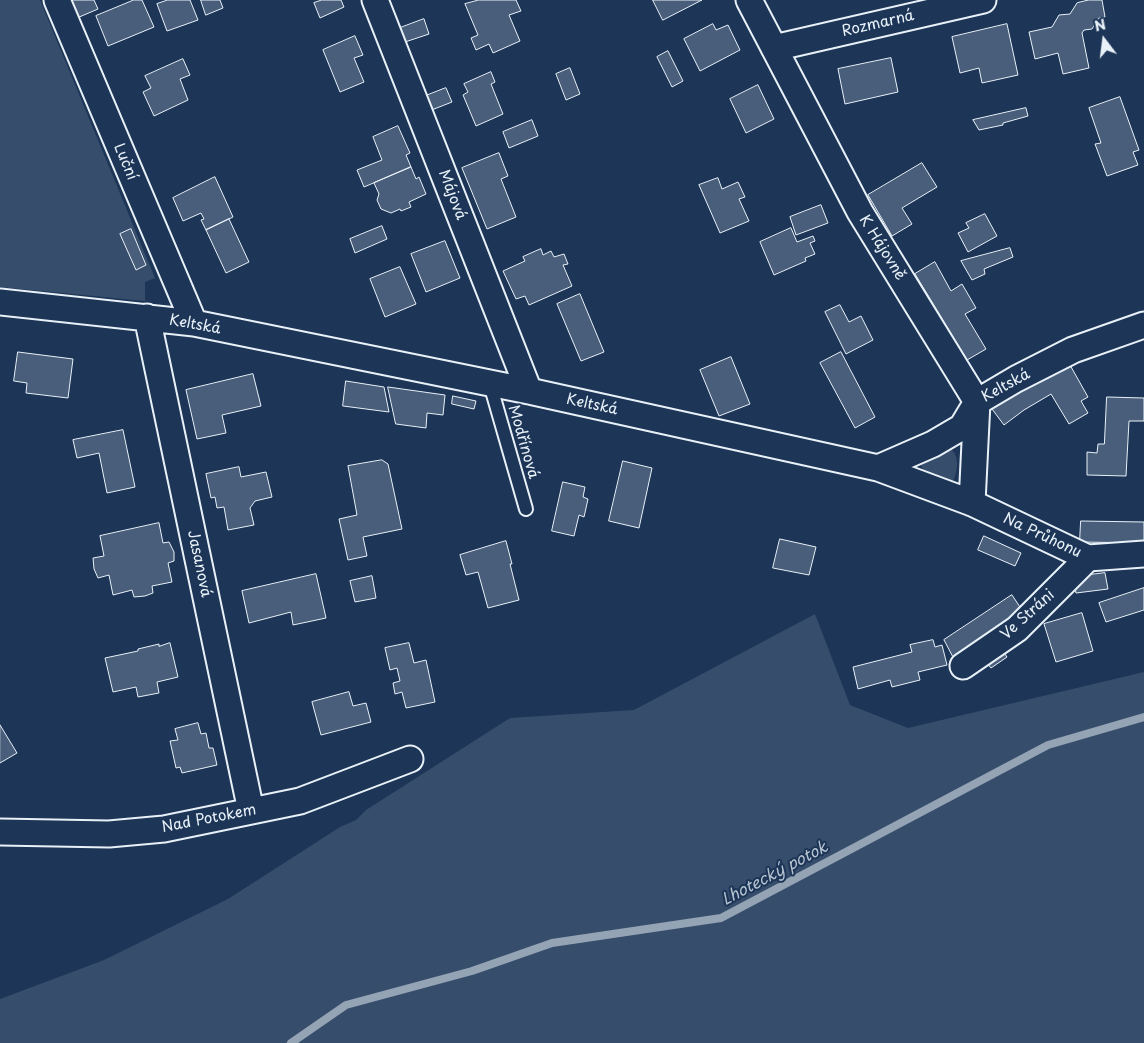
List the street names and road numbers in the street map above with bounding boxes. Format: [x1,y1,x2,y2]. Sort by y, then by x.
street label: Rozmarná [840,7,916,41]
street label: Luční [109,141,141,183]
street label: Májová [434,167,470,223]
street label: K Hájovně [855,212,909,284]
street label: Keltská [168,312,222,338]
street label: Keltská [979,365,1033,407]
street label: Keltská [565,391,619,419]
street label: Modřínová [504,403,542,481]
street label: Na Průhonu [1000,510,1084,562]
street label: Jasanová [183,529,215,599]
street label: Ve Stráni [997,586,1059,644]
street label: Nad Potokem [160,801,258,837]

